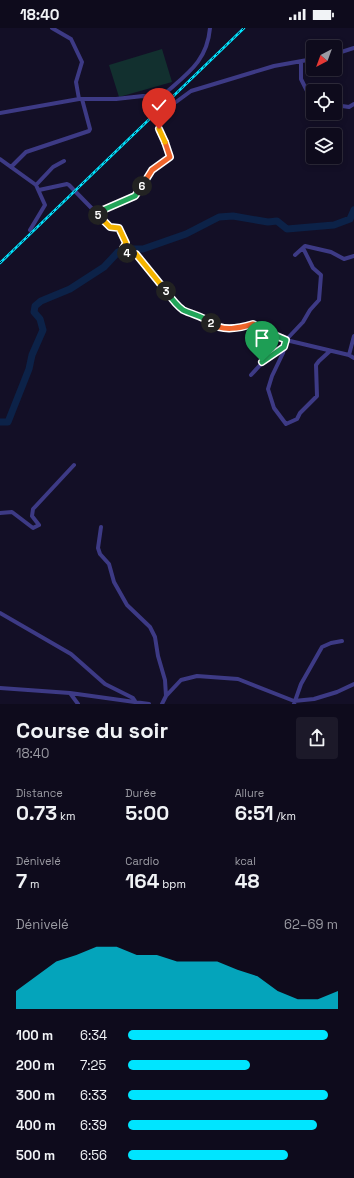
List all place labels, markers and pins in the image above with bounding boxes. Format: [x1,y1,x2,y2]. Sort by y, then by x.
pin [142,88,176,129]
pin: 6 [132,176,152,196]
pin: 5 [88,205,108,225]
pin: 4 [117,243,137,263]
pin: 3 [156,281,176,301]
pin: 2 [201,313,221,333]
pin [245,321,279,362]

